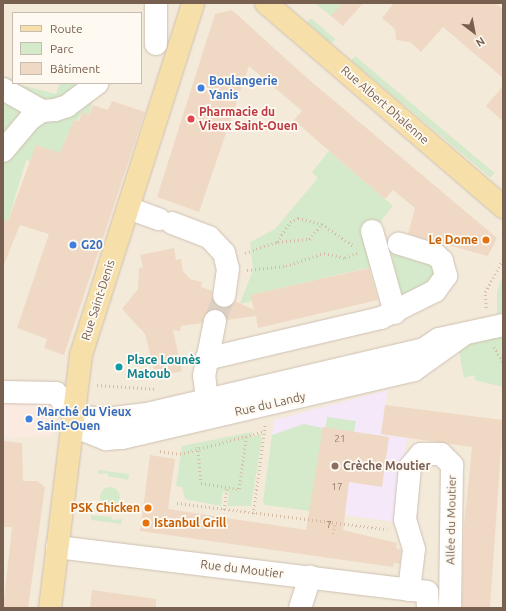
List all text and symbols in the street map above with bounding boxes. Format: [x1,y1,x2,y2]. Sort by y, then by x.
legend [12,12,142,84]
north arrow [454,12,494,52]
text: Route [50,22,83,35]
text: N [474,35,487,49]
text: Parc [50,42,73,55]
text: Bâtiment [50,62,100,75]
street label: Rue Albert Dhalenne [338,63,432,147]
place label: Boulangerie Yanis [209,74,278,102]
marker: Boulangerie Yanis [196,83,206,93]
place label: Pharmacie du Vieux Saint-Ouen [199,105,298,133]
marker: Pharmacie du Vieux Saint-Ouen [186,114,196,124]
place label: Le Dome [428,233,478,247]
marker: Le Dome [481,235,491,245]
place label: G20 [81,238,103,252]
marker: G20 [68,240,78,250]
street label: Rue Saint-Denis [78,258,118,342]
place label: Place Lounès Matoub [127,353,201,381]
marker: Place Lounès Matoub [114,362,124,372]
street label: Rue du Landy [233,389,307,419]
place label: Marché du Vieux Saint-Ouen [37,405,131,433]
marker: Marché du Vieux Saint-Ouen [24,414,34,424]
house number: 21 [334,433,346,445]
place label: Crèche Moutier [343,459,430,473]
marker: Crèche Moutier [330,461,340,471]
street label: Allée du Moutier [443,475,459,565]
house number: 17 [331,481,343,493]
place label: PSK Chicken [71,501,140,515]
marker: PSK Chicken [143,503,153,513]
place label: Istanbul Grill [154,516,226,530]
marker: Istanbul Grill [141,518,151,528]
house number: 7 [326,519,332,531]
street label: Rue du Moutier [200,557,284,581]

